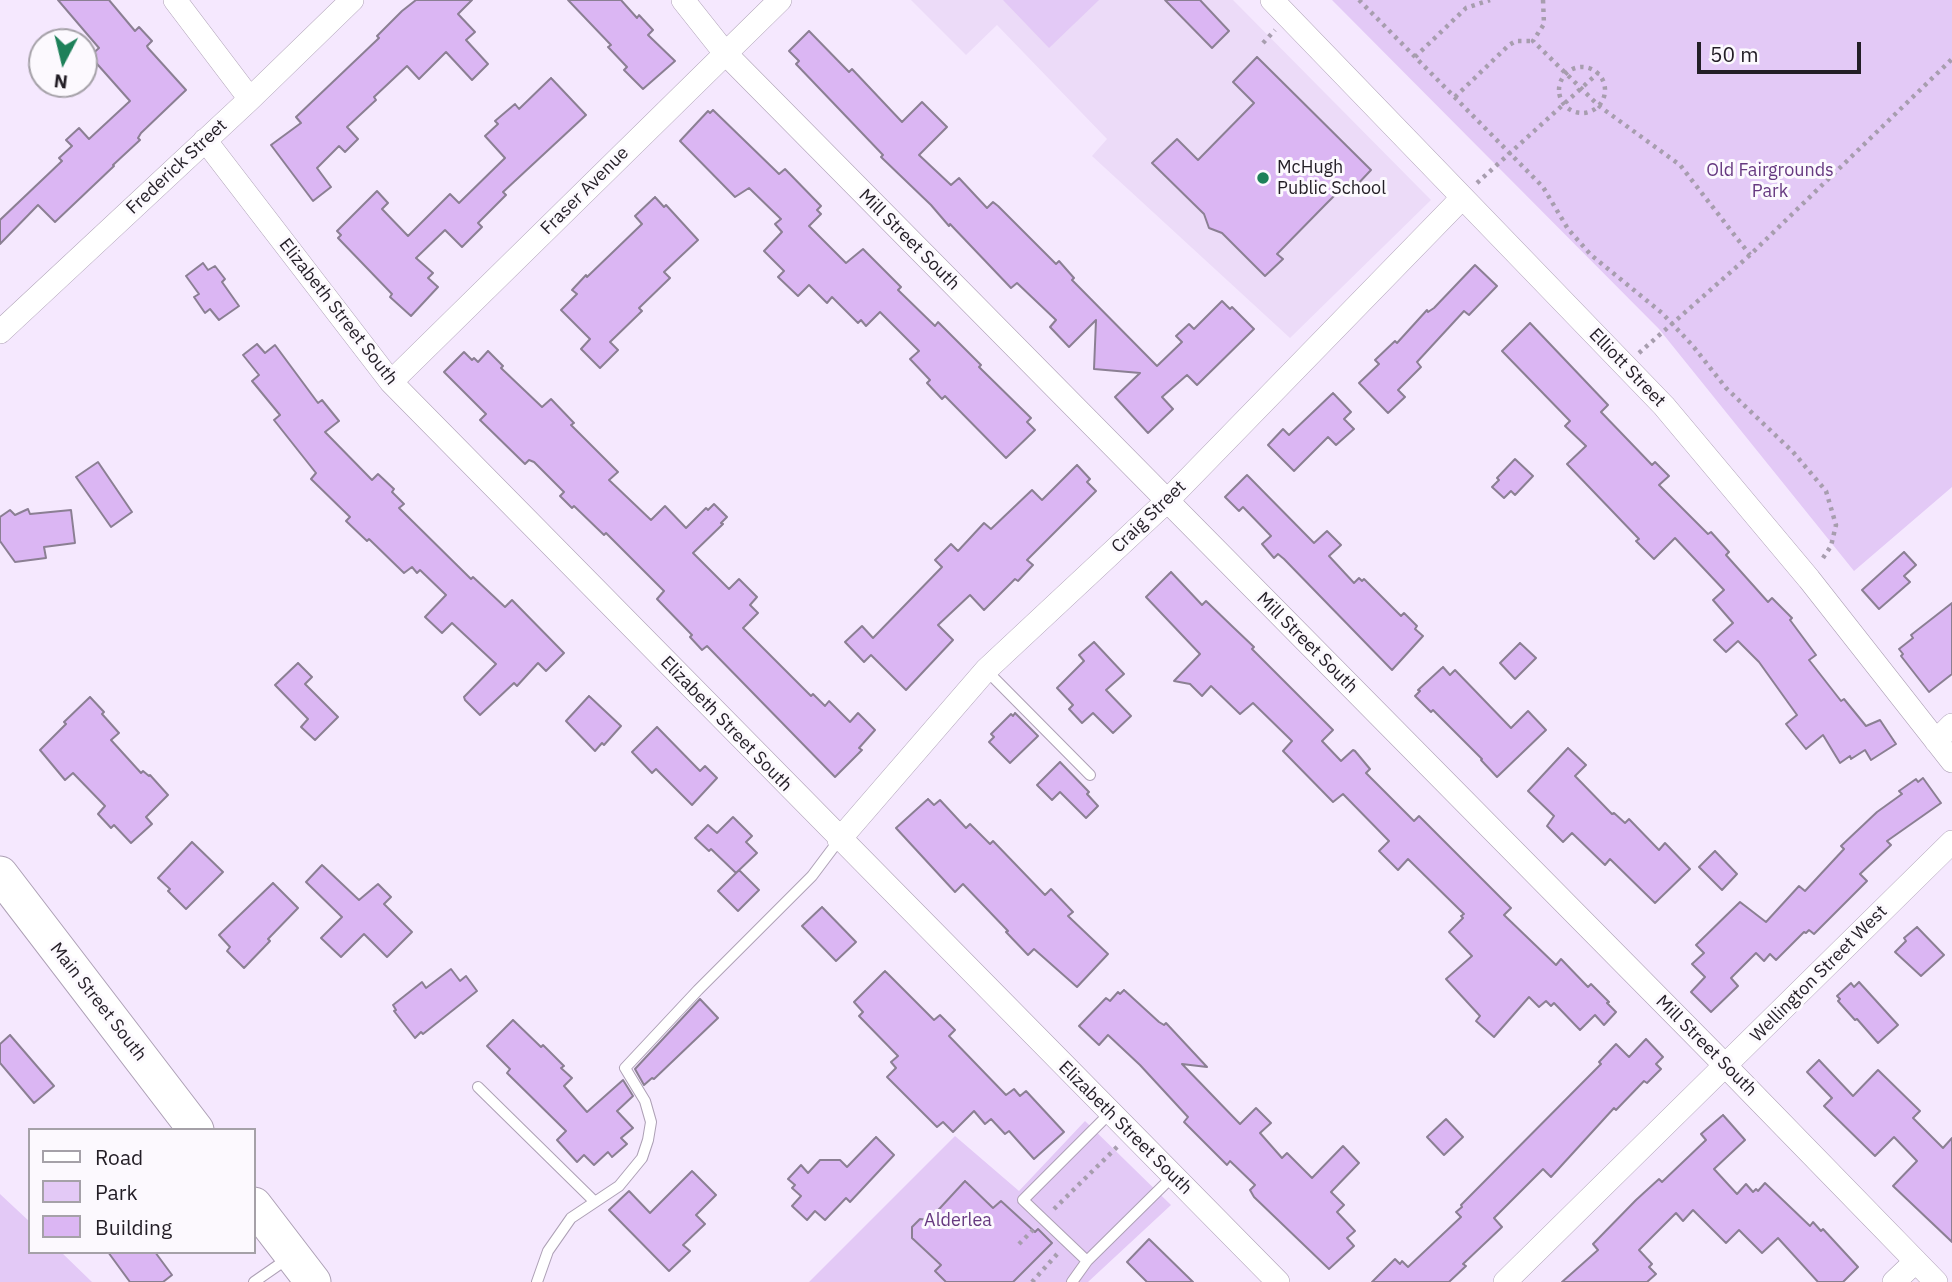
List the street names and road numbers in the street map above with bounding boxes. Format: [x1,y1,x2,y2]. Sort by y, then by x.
street label: Frederick Street [122,115,232,219]
street label: Fraser Avenue [537,143,633,239]
street label: Mill Street South [854,185,964,295]
street label: Elizabeth Street South [274,234,402,390]
street label: Elliott Street [1584,324,1670,412]
street label: Craig Street [1107,476,1191,558]
street label: Mill Street South [1252,588,1362,698]
street label: Elizabeth Street South [656,652,796,796]
street label: Wellington Street West [1746,901,1892,1047]
street label: Main Street South [45,939,151,1065]
street label: Mill Street South [1651,991,1761,1101]
street label: Elizabeth Street South [1054,1057,1196,1199]

